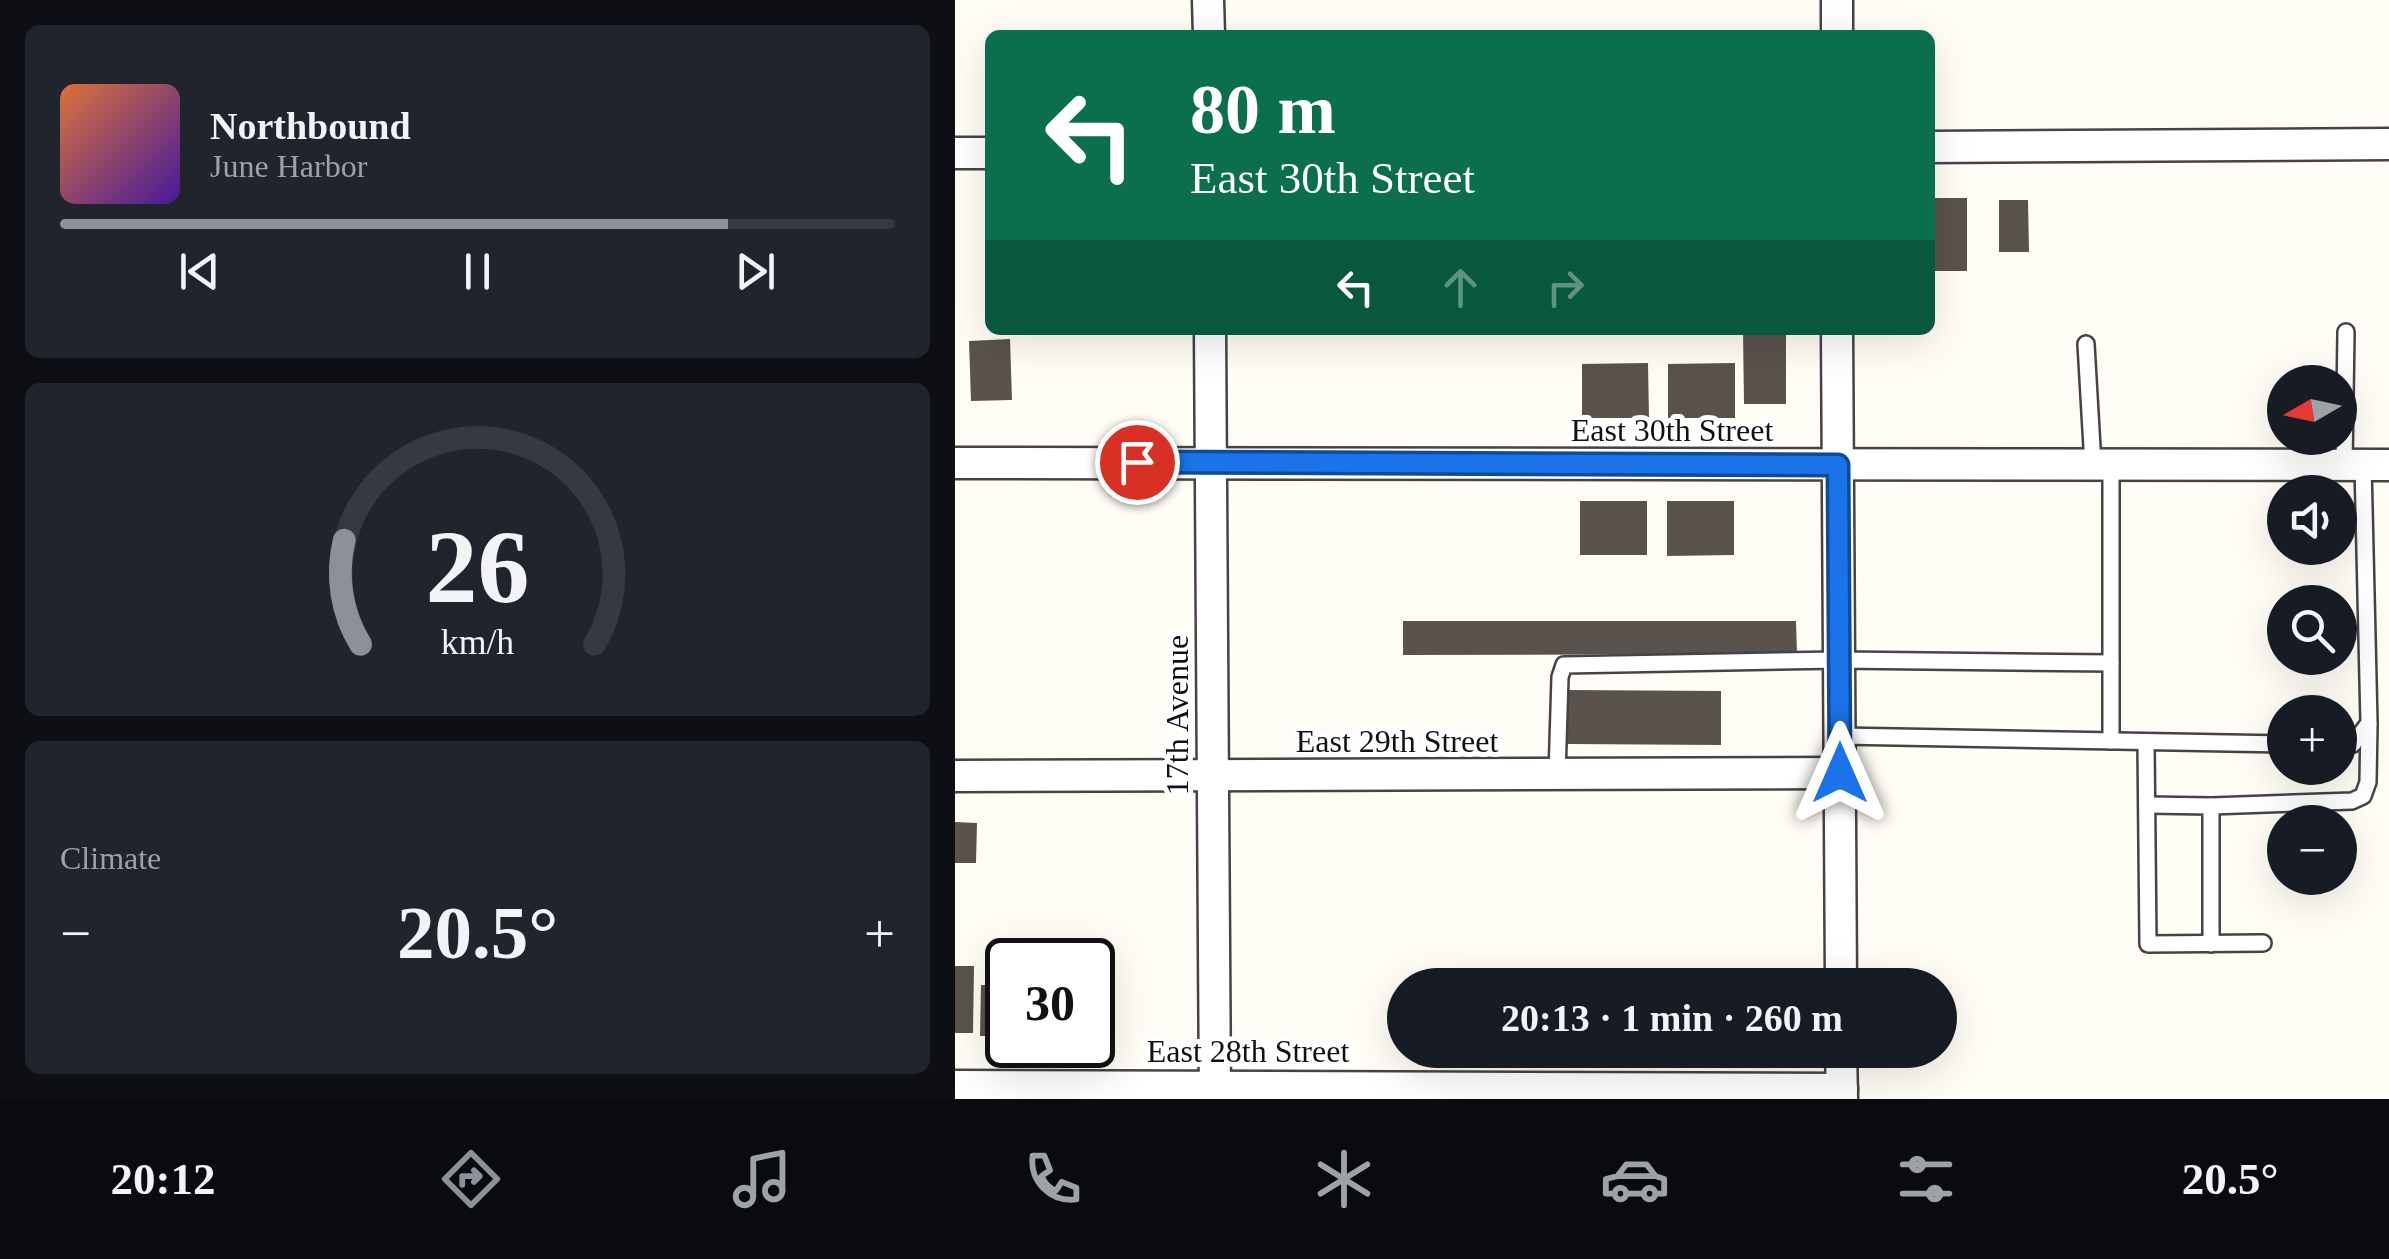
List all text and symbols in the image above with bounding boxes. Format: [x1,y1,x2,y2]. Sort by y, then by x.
icon: left [1025,70,1155,200]
text: 80 m [1190,71,1336,148]
text: Northbound [210,105,411,147]
text: June Harbor [210,148,367,184]
text: East 30th Street [1190,153,1475,203]
icon: previous [172,244,227,299]
icon: pause [450,244,505,299]
icon: next [728,244,783,299]
icon: left [1328,260,1383,315]
icon: ahead [1433,260,1488,315]
icon: right [1538,260,1593,315]
north arrow [2267,365,2357,455]
map controls [2267,365,2357,895]
street label: East 30th Street [1571,412,1773,448]
pin [1095,420,1180,505]
icon: arrive [1110,435,1165,490]
button: sound [2267,475,2357,565]
text: 26 [426,509,530,624]
button: search [2267,585,2357,675]
text: km/h [441,622,514,662]
street label: 17th Avenue [1159,635,1195,795]
button: + [2267,695,2357,785]
position arrow [1788,721,1892,825]
street label: East 29th Street [1296,723,1498,759]
button: − [2267,805,2357,895]
text: Climate [60,840,161,876]
text: 20.5° [397,891,558,974]
text: − [60,903,91,964]
text: + [864,903,895,964]
speed limit sign: 30 [985,938,1115,1068]
text: 20:13 · 1 min · 260 m [1501,997,1843,1039]
street label: East 28th Street [1147,1033,1349,1069]
icon: directions [436,1144,506,1214]
icon: music [727,1144,797,1214]
icon: phone [1018,1144,1088,1214]
icon: climate [1309,1144,1379,1214]
icon: car [1600,1144,1670,1214]
icon: filters [1891,1144,1961,1214]
text: 20:12 [110,1154,215,1204]
text: 20.5° [2182,1154,2279,1204]

